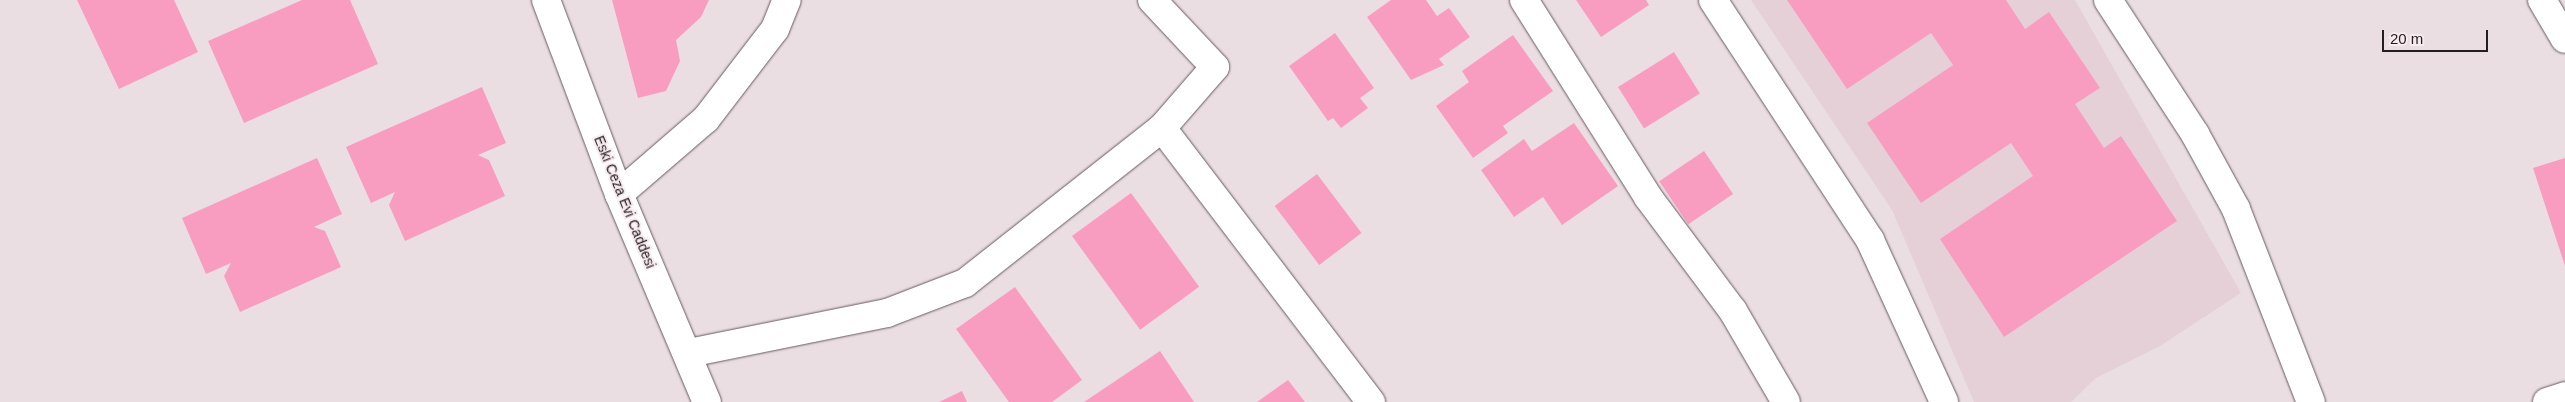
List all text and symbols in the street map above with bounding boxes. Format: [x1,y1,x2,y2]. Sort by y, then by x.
scale bar [2385,20,2491,52]
text: 20 m [2390,30,2423,47]
street label: Eski Ceza Evi Caddesi [591,133,659,271]

